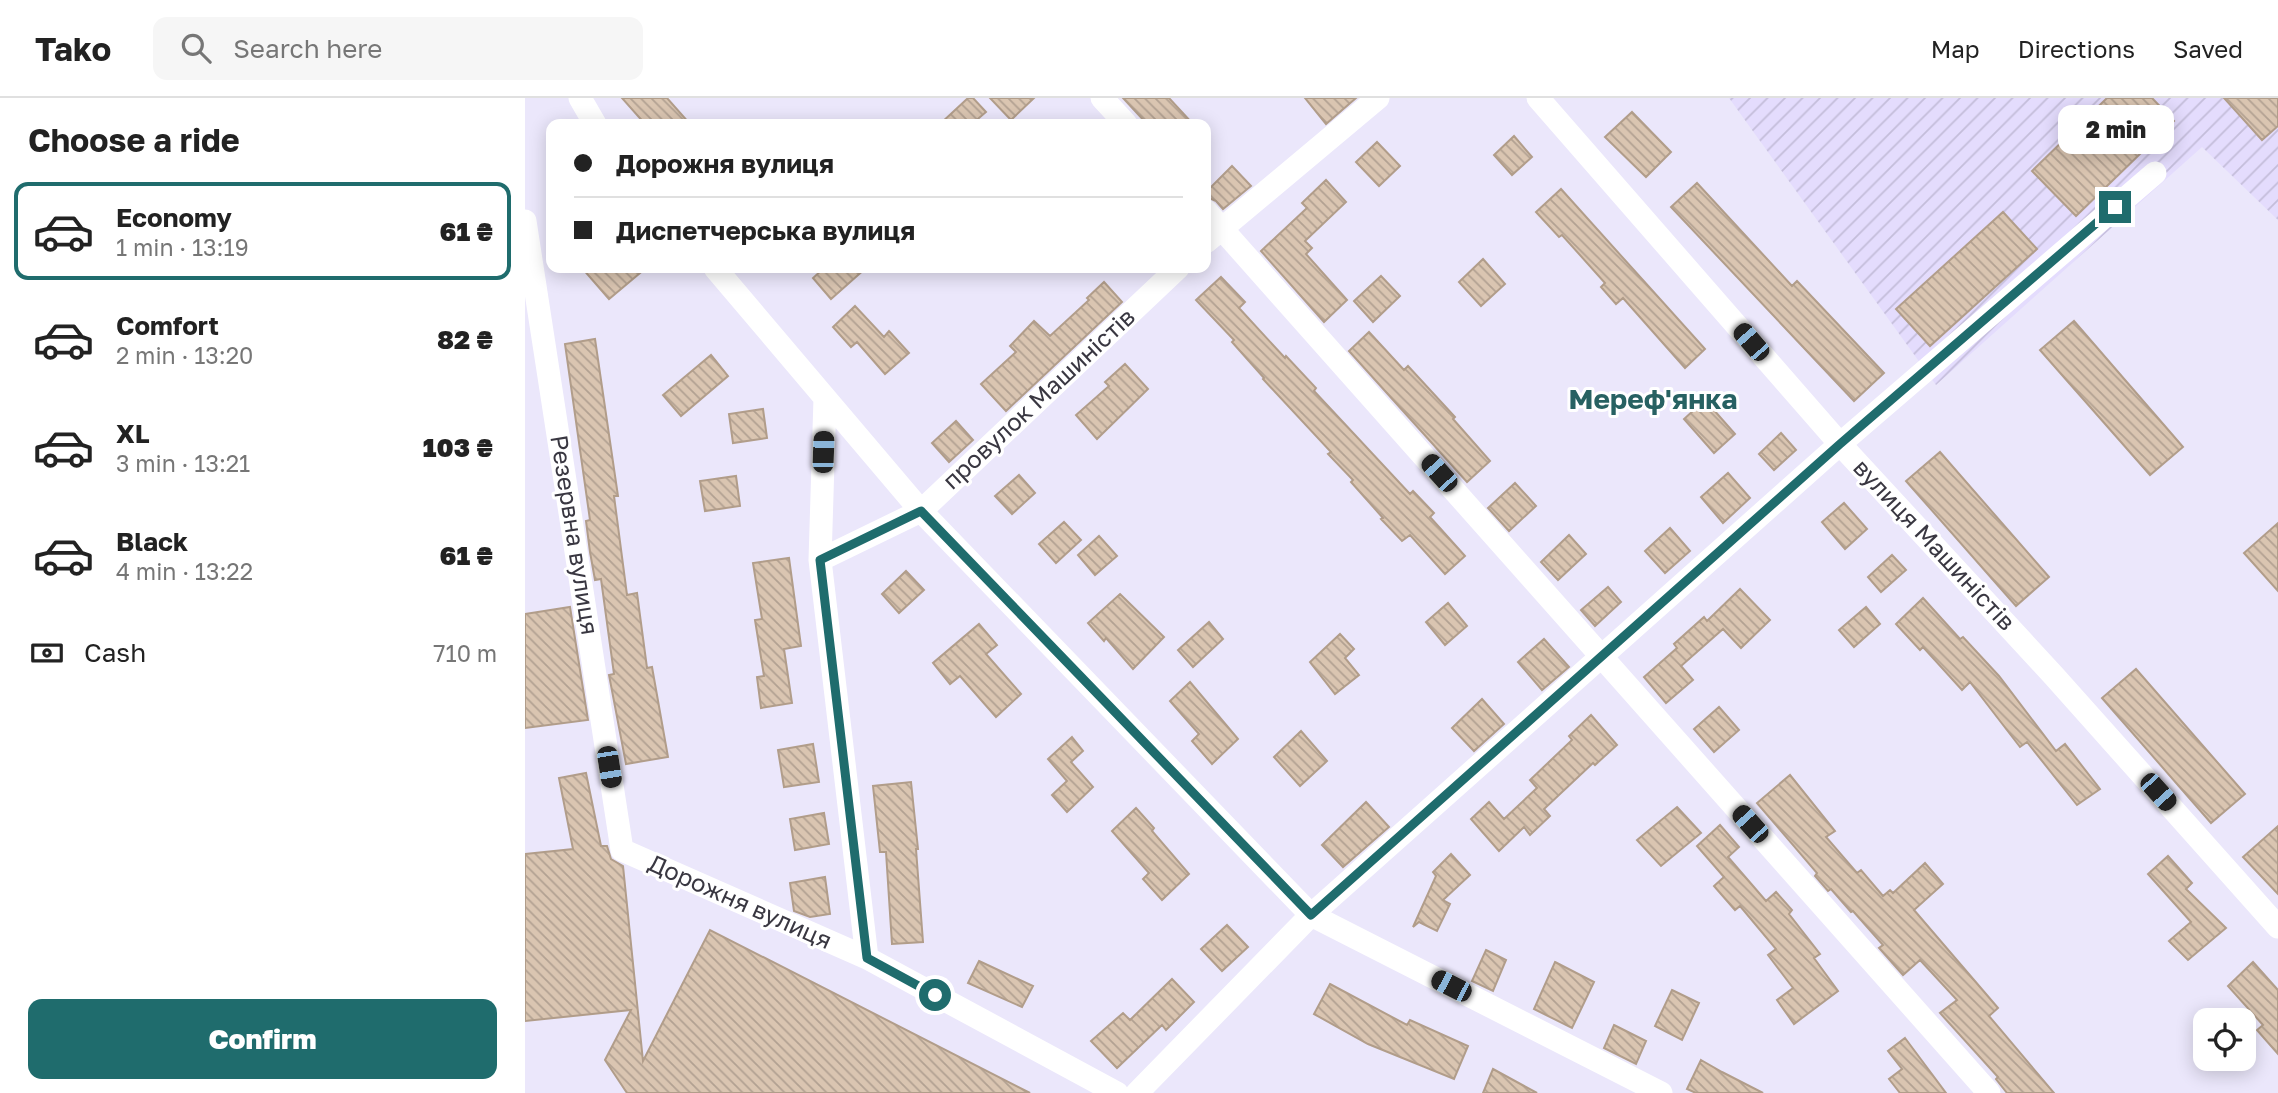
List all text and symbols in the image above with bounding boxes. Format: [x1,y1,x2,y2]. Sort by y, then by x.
search box [153,17,643,80]
text: Tako [35,29,111,68]
icon: search [177,29,215,67]
text: Search here [233,33,382,64]
text: Map [1931,34,1980,63]
text: Directions [2018,34,2135,63]
text: Saved [2173,34,2243,63]
callout: 2 min [2057,105,2173,154]
text: 2 min [2086,115,2146,143]
text: Choose a ride [28,121,240,159]
text: Дорожня вулиця [616,148,834,179]
route end [2099,191,2131,223]
icon: car [32,200,95,263]
text: Economy [116,202,232,233]
text: Диспетчерська вулиця [616,215,915,246]
text: 61 ₴ [439,216,493,247]
text: 1 min · 13:19 [116,233,249,261]
street label: провулок Машиністів [936,301,1140,494]
icon: car [32,308,95,371]
text: Comfort [116,310,219,341]
car [1730,319,1773,365]
text: 82 ₴ [437,324,493,355]
text: 2 min · 13:20 [116,341,253,369]
district label: Мереф'янка [1569,382,1737,415]
icon: car [32,416,95,479]
text: XL [116,418,150,449]
car [812,431,835,473]
text: 103 ₴ [423,432,493,463]
street label: Резервна вулиця [545,433,606,637]
text: 3 min · 13:21 [116,449,250,477]
car [1418,450,1461,496]
street label: вулиця Машиністів [1848,452,2022,636]
icon: car [32,524,95,587]
text: Black [116,526,188,557]
text: 61 ₴ [439,540,493,571]
text: 4 min · 13:22 [116,557,253,585]
icon: cash [28,634,66,672]
text: Cash [84,637,146,668]
text: 710 m [433,639,497,667]
car [596,745,623,789]
car [2137,769,2180,815]
car [1729,801,1772,847]
street label: Дорожня вулиця [645,847,837,954]
car [1428,967,1475,1005]
route start [919,979,951,1011]
button: Confirm [28,999,497,1079]
map controls [2193,1008,2256,1071]
button: locate [2193,1008,2256,1071]

